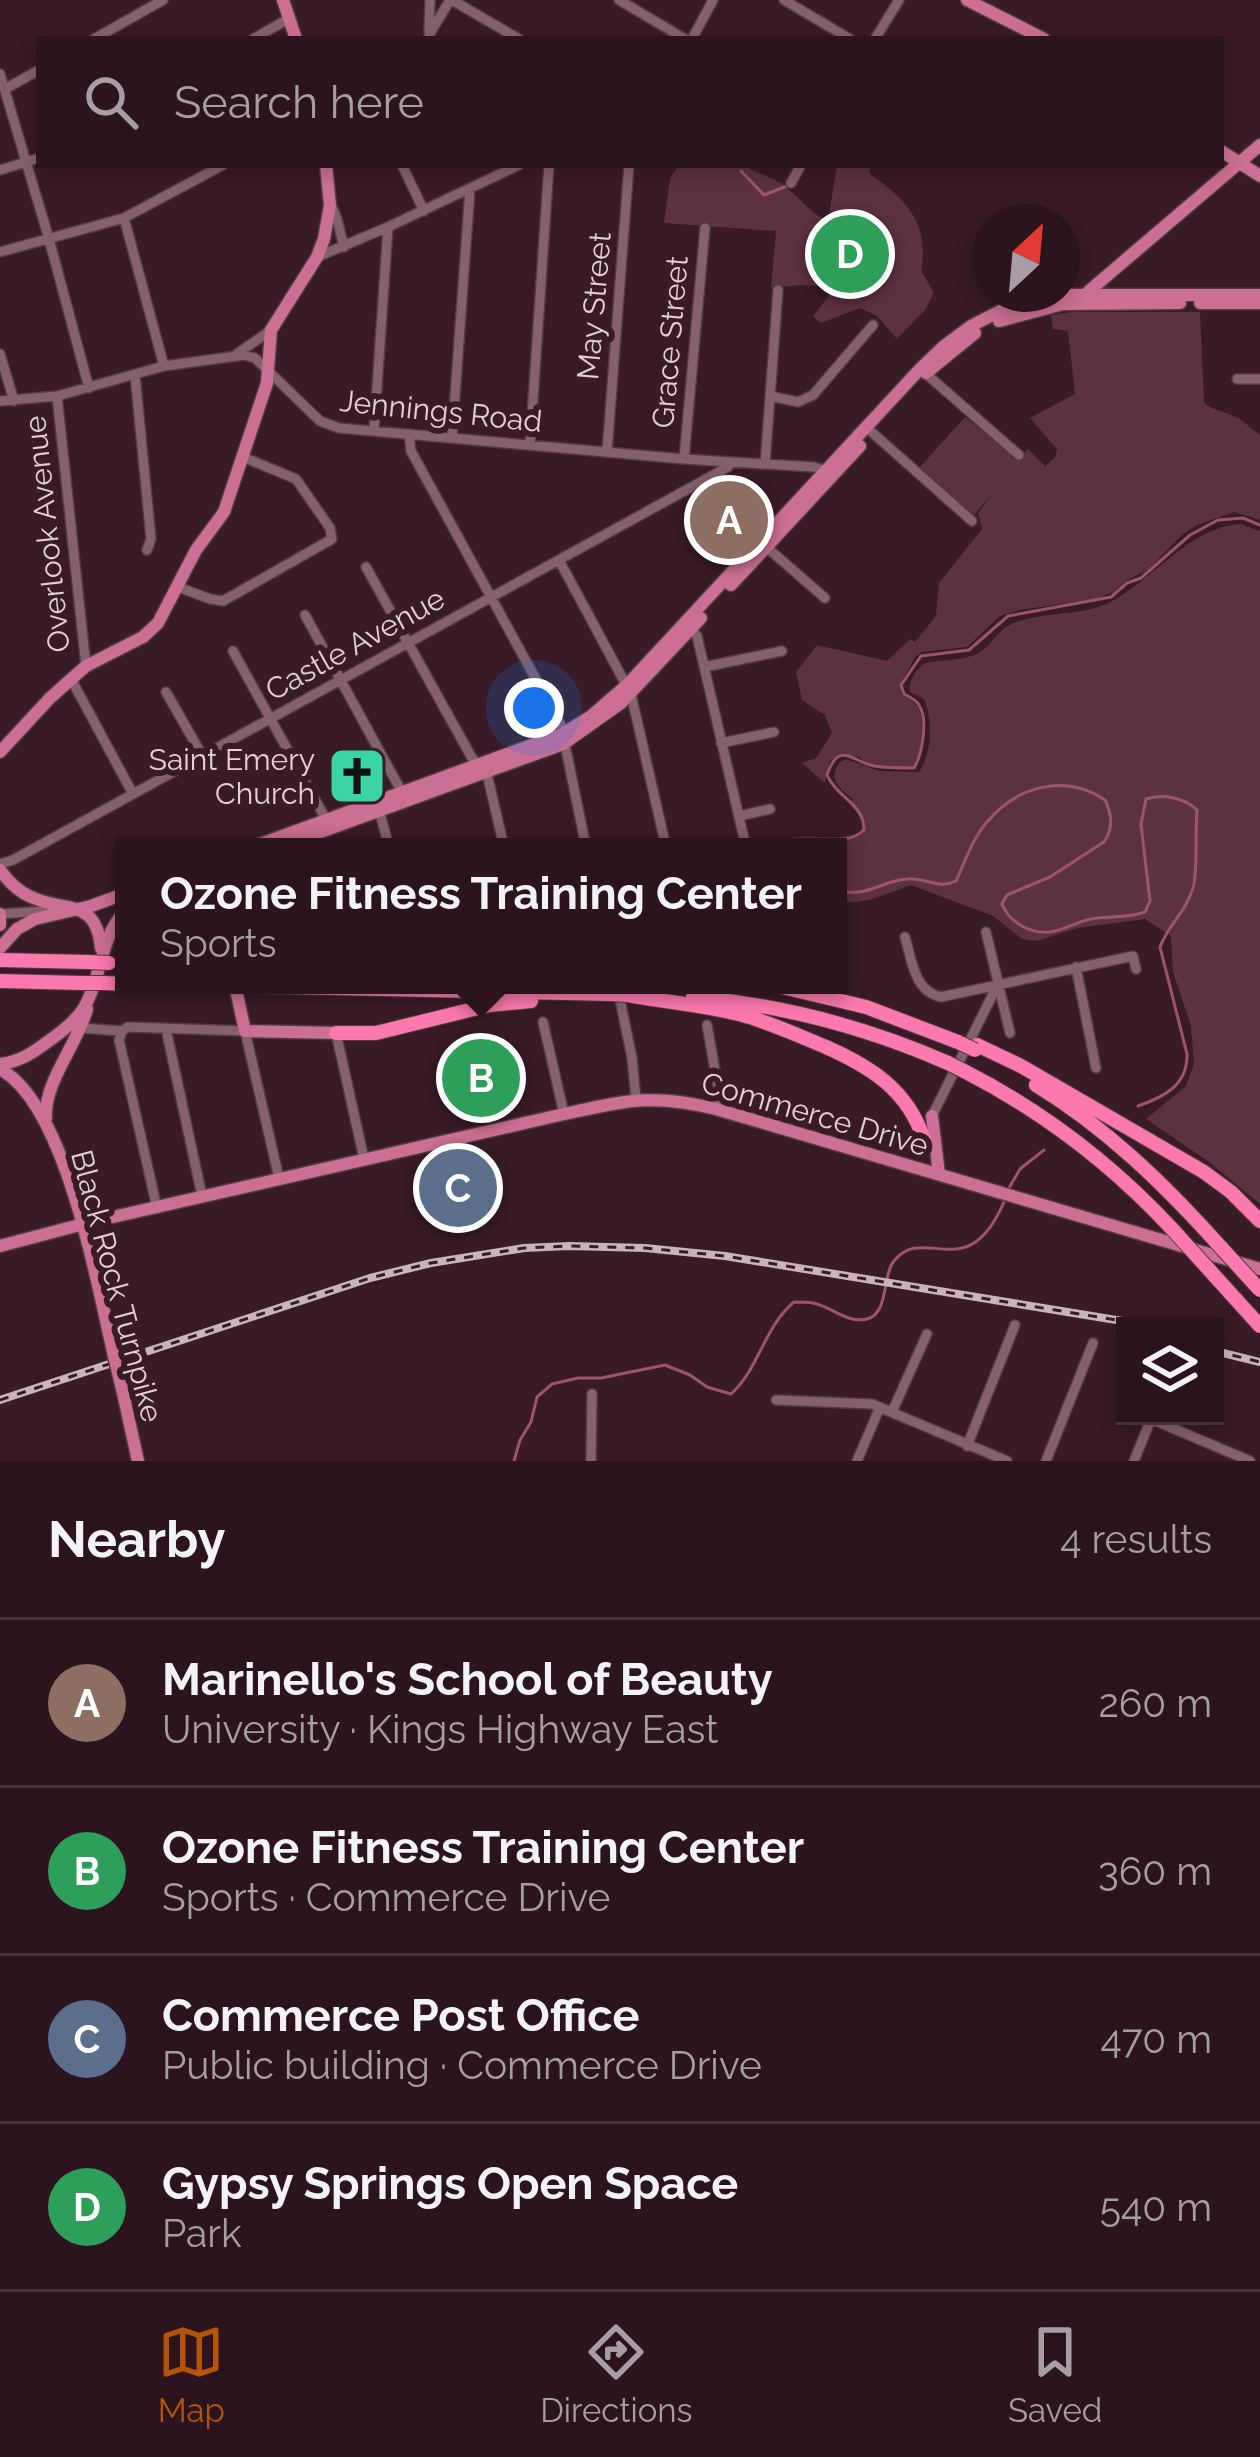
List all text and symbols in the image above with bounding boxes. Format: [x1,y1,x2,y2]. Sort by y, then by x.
search box [36,36,1224,168]
icon: search [78,69,144,135]
text: Search here [174,76,424,129]
north arrow [972,204,1080,312]
pin: D [811,209,889,299]
street label: May Street [570,231,618,381]
street label: Grace Street [645,254,695,430]
street label: Jennings Road [338,383,544,439]
street label: Overlook Avenue [17,414,77,654]
pin: A [690,475,768,565]
street label: Castle Avenue [259,580,451,708]
your location [504,678,564,738]
place label: Saint Emery Church [149,742,315,811]
church icon: Saint Emery Church [326,745,388,807]
popup [115,838,847,994]
text: Ozone Fitness Training Center [160,867,802,920]
text: Sports [160,920,277,966]
pin: B [442,1033,520,1123]
street label: Commerce Drive [698,1065,932,1163]
pin: C [419,1143,497,1233]
street label: Black Rock Turnpike [64,1146,170,1426]
map controls [1116,1317,1224,1425]
button: layers [1116,1317,1224,1425]
text: Nearby [48,1509,225,1569]
text: 4 results [1060,1516,1212,1562]
text: Marinello's School of Beauty [162,1653,773,1706]
text: A [74,1680,100,1726]
text: 260 m [1099,1680,1212,1726]
text: University · Kings Highway East [162,1706,718,1752]
text: Ozone Fitness Training Center [162,1821,804,1874]
text: B [74,1848,100,1894]
text: 360 m [1098,1848,1212,1894]
text: Sports · Commerce Drive [162,1874,611,1920]
text: Commerce Post Office [162,1989,639,2042]
text: C [74,2016,100,2062]
text: 470 m [1101,2016,1212,2062]
text: Public building · Commerce Drive [162,2042,762,2088]
text: Gypsy Springs Open Space [162,2157,738,2210]
text: D [73,2184,101,2230]
text: 540 m [1100,2184,1212,2230]
text: Park [162,2210,242,2256]
tab: Map [158,2319,225,2430]
tab: Directions [540,2319,693,2430]
tab: Saved [1008,2319,1102,2430]

